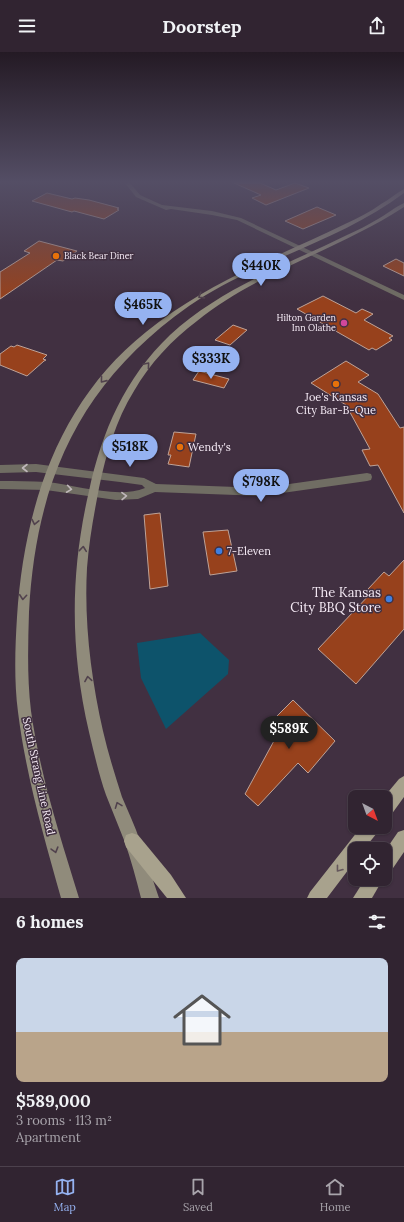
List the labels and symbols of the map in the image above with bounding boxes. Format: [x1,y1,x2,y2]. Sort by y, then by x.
place label: Black Bear Diner [64,250,134,261]
marker: Black Bear Diner [51,251,61,261]
pin: $440K [233,253,289,287]
one-way arrow [198,291,205,299]
pin: $465K [115,292,171,326]
place label: Hilton Garden Inn Olathe [276,312,337,333]
marker: Hilton Garden Inn Olathe [339,318,349,328]
pin: $333K [183,346,239,380]
one-way arrow [143,362,150,370]
one-way arrow [101,376,108,383]
marker: Joe's Kansas City Bar-B-Que [331,379,341,389]
place label: Joe's Kansas City Bar-B-Que [296,390,376,417]
pin: $518K [102,434,158,468]
place label: Wendy's [188,440,231,454]
marker: Wendy's [175,442,185,452]
one-way arrow [22,464,28,472]
pin: $798K [233,469,289,503]
one-way arrow [66,484,72,493]
one-way arrow [121,491,127,500]
one-way arrow [32,519,40,525]
place label: 7-Eleven [227,544,271,558]
one-way arrow [79,546,88,552]
marker: 7-Eleven [214,546,224,556]
place label: The Kansas City BBQ Store [290,584,381,616]
one-way arrow [19,594,28,600]
marker: The Kansas City BBQ Store [384,594,394,604]
one-way arrow [84,676,93,682]
street label: South Strang Line Road [20,716,58,837]
pin: $589K [261,716,317,750]
north arrow [348,790,392,834]
one-way arrow [115,801,123,808]
one-way arrow [50,846,59,853]
one-way arrow [336,865,343,872]

